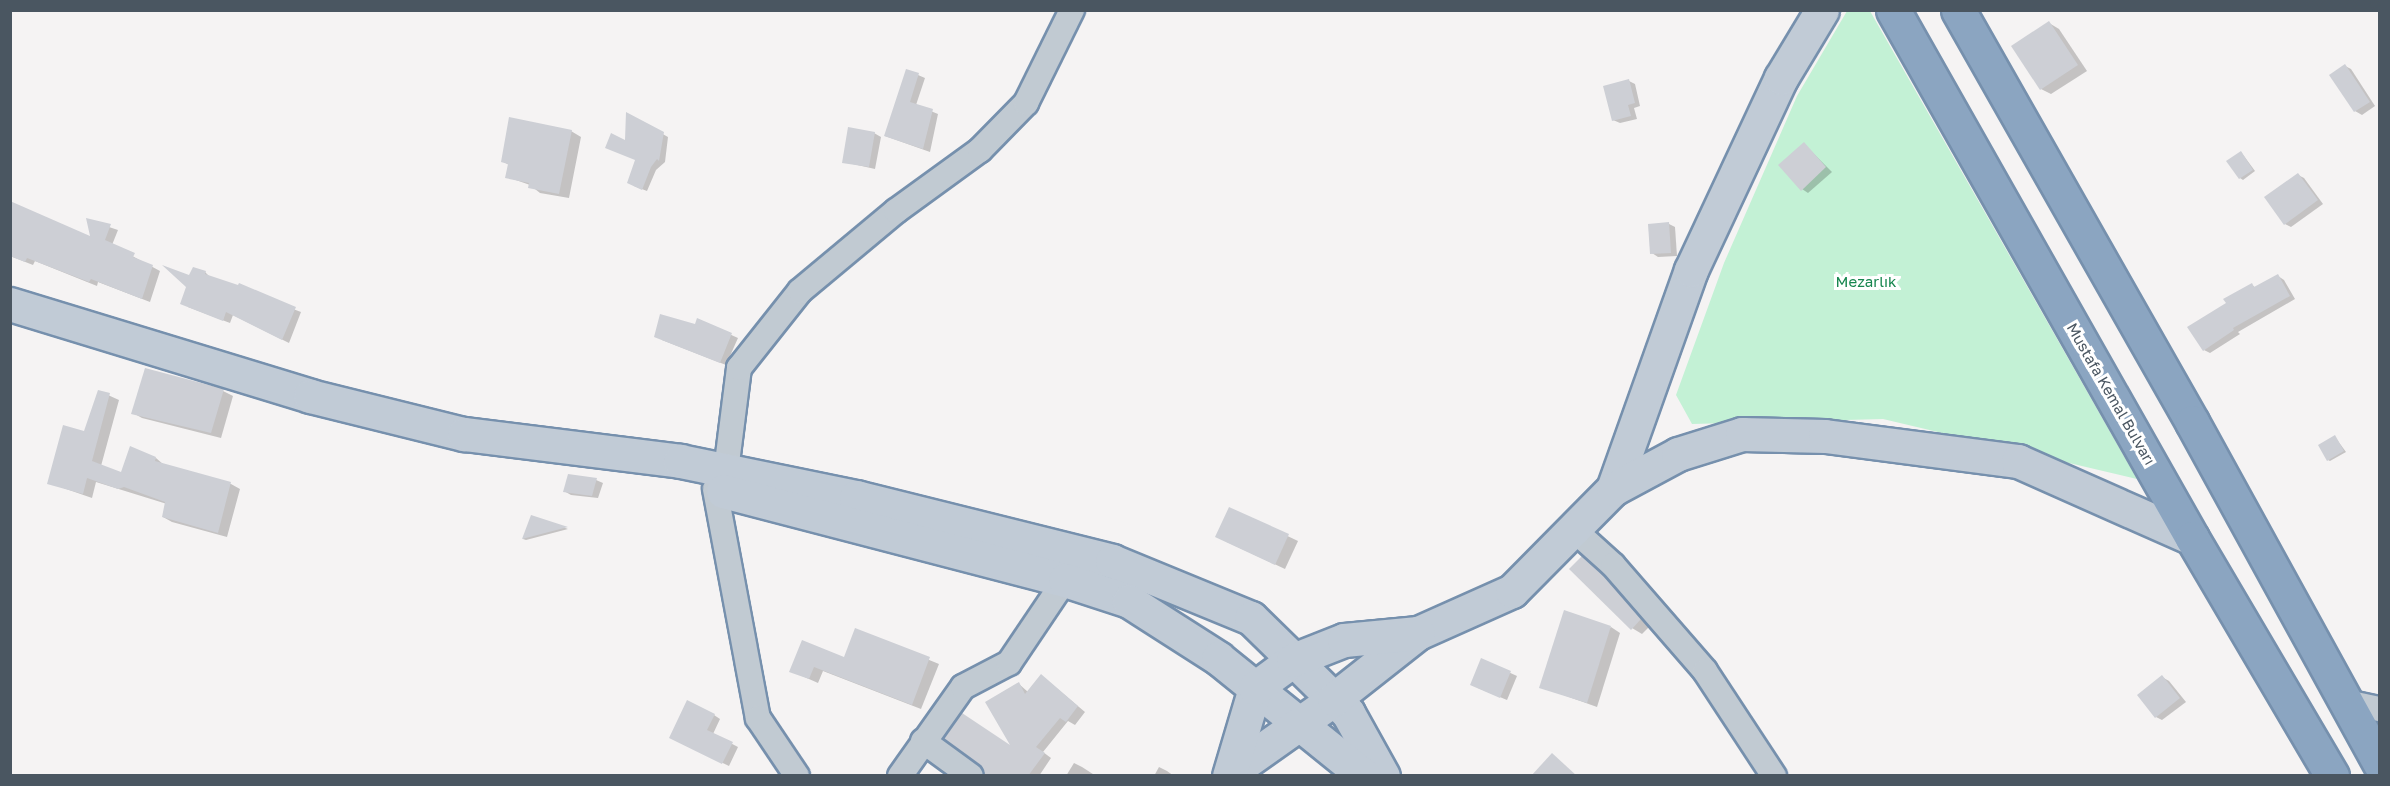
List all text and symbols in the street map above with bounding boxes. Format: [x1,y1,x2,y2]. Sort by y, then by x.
park label: Mezarlık [1836,273,1896,291]
street label: Mustafa Kemal Bulvarı [2063,320,2159,468]

